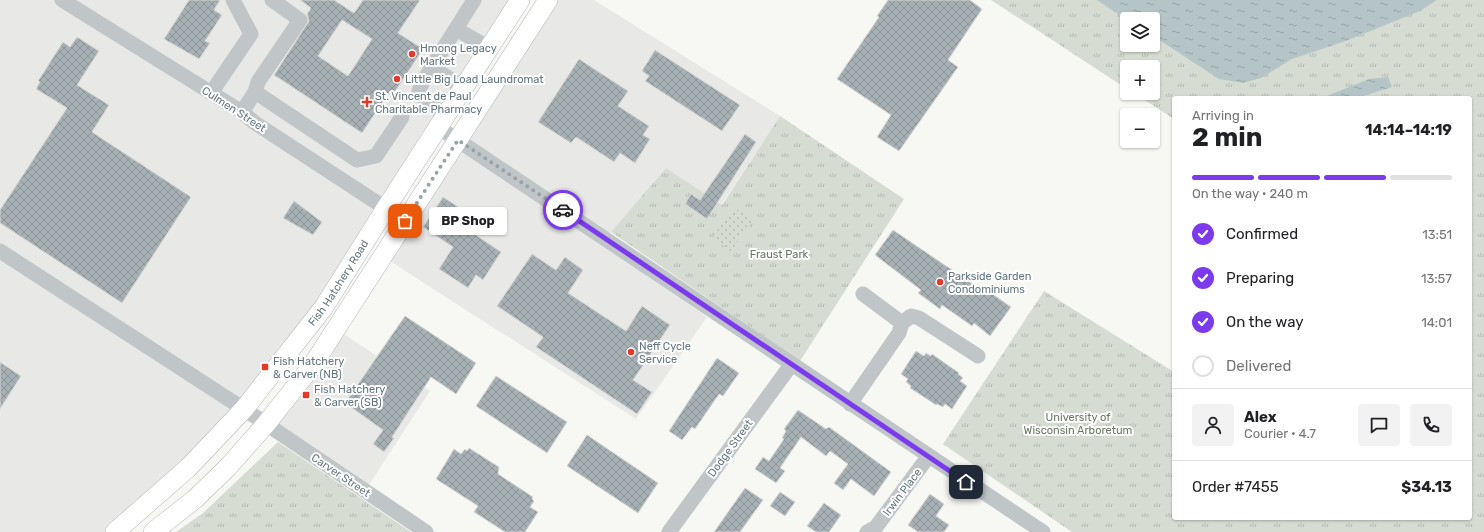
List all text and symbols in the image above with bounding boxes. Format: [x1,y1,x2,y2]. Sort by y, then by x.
map controls [1120,12,1160,148]
button: layers [1120,12,1160,52]
place label: Hmong Legacy Market [420,42,497,68]
marker: Hmong Legacy Market [407,49,417,59]
button: + [1120,60,1160,100]
place label: Little Big Load Laundromat [405,73,544,86]
marker: Little Big Load Laundromat [392,74,402,84]
street label: Culmen Street [199,84,269,135]
place label: St. Vincent de Paul Charitable Pharmacy [375,90,482,116]
marker: St. Vincent de Paul Charitable Pharmacy [362,97,372,107]
button: − [1120,108,1160,148]
text: Arriving in [1192,108,1254,123]
text: 14:14–14:19 [1365,121,1452,139]
text: 2 min [1192,122,1262,153]
text: On the way · 240 m [1192,186,1308,201]
courier [543,190,583,230]
icon: car [552,199,574,221]
pin [388,204,422,238]
callout: BP Shop [429,207,507,235]
icon: bag [394,210,416,232]
text: BP Shop [441,213,495,228]
icon: check [1192,223,1214,245]
text: Confirmed [1226,225,1298,243]
text: 13:51 [1422,227,1452,242]
street label: Fish Hatchery Road [306,238,371,329]
park label: Fraust Park [750,248,809,261]
icon: check [1192,267,1214,289]
text: Preparing [1226,269,1294,287]
place label: Parkside Garden Condominiums [948,270,1031,296]
text: 13:57 [1421,271,1452,286]
marker: Parkside Garden Condominiums [935,277,945,287]
icon: check [1192,311,1214,333]
text: On the way [1226,313,1304,331]
text: 14:01 [1421,315,1452,330]
place label: Neff Cycle Service [639,340,691,366]
marker: Neff Cycle Service [626,347,636,357]
place label: Fish Hatchery & Carver (NB) [273,355,344,381]
text: Delivered [1226,357,1291,375]
marker: Fish Hatchery & Carver (NB) [260,362,270,372]
place label: Fish Hatchery & Carver (SB) [314,383,385,409]
marker: Fish Hatchery & Carver (SB) [301,390,311,400]
button: person [1192,404,1234,446]
button: chat [1358,404,1400,446]
button: phone [1410,404,1452,446]
text: Alex [1244,408,1277,426]
park label: University of Wisconsin Arboretum [1024,411,1133,437]
street label: Dodge Street [705,417,756,479]
text: Courier · 4.7 [1244,426,1316,441]
street label: Carver Street [309,451,373,500]
pin [949,465,983,499]
street label: Irwin Place [880,466,924,519]
icon: home [955,471,977,493]
text: Order #7455 [1192,478,1279,496]
text: $34.13 [1401,478,1452,496]

